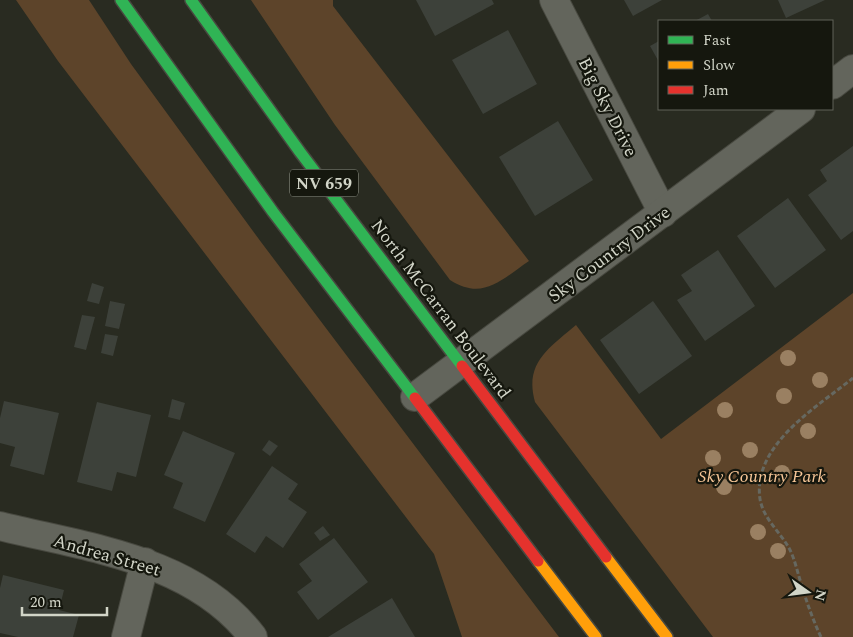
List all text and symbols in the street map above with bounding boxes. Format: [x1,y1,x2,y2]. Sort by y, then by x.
legend [658,20,833,110]
text: Fast [703,29,731,52]
street label: Big Sky Drive [571,53,644,162]
text: Slow [703,54,735,77]
text: Jam [703,79,729,102]
road number: NV 659 [290,170,358,197]
street label: Sky Country Drive [542,199,676,309]
street label: North McCarran Boulevard [364,214,517,405]
park label: Sky Country Park [698,463,827,490]
street label: Andrea Street [50,527,164,584]
north arrow [783,567,833,617]
scale bar [22,584,108,616]
text: N [809,587,832,603]
text: 20 m [30,591,62,614]

